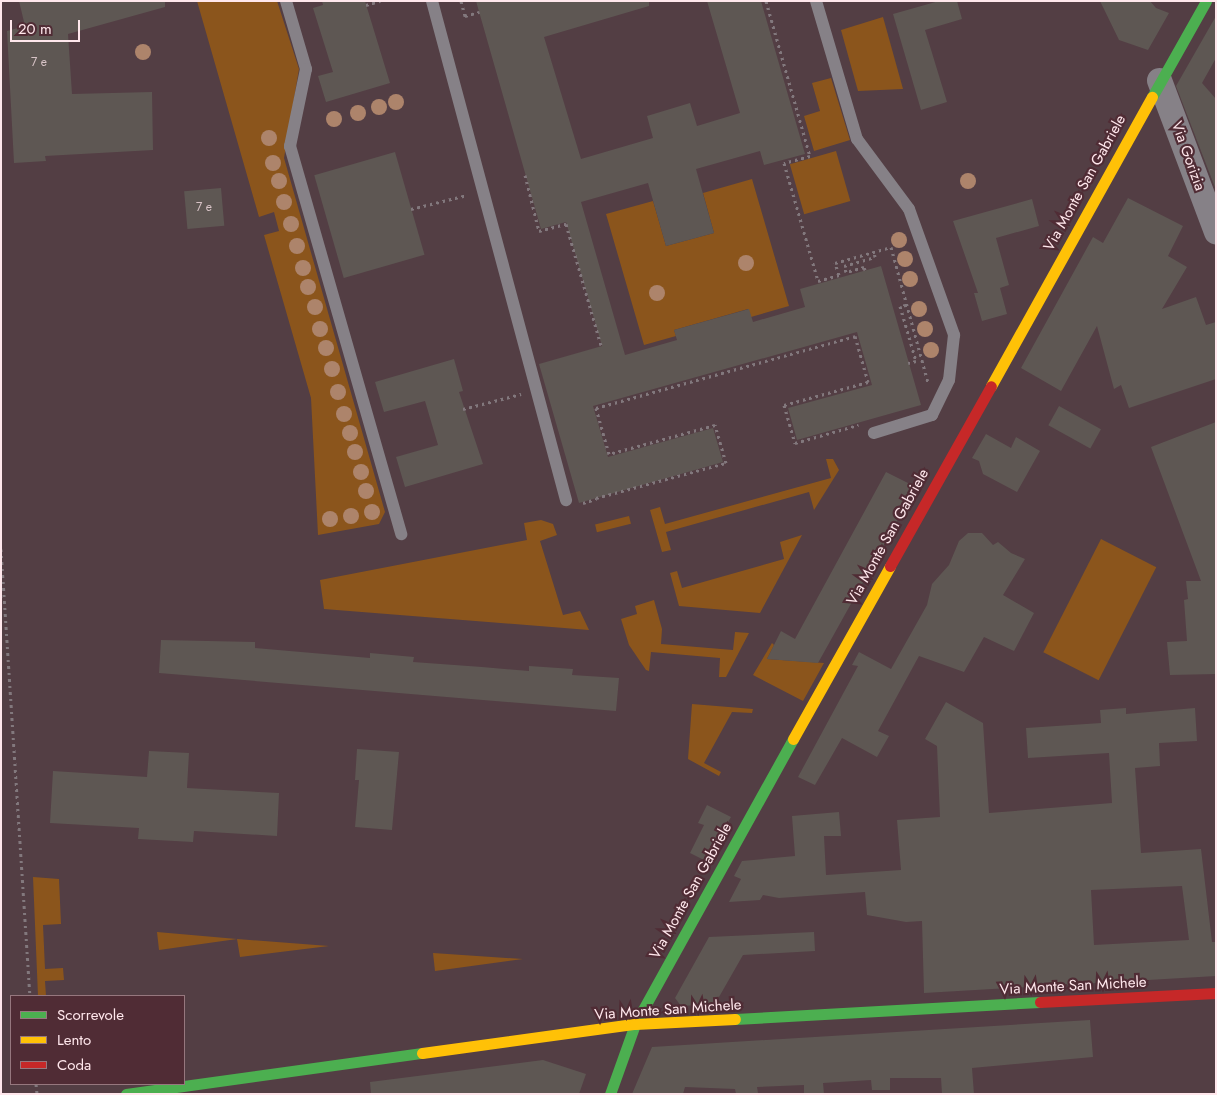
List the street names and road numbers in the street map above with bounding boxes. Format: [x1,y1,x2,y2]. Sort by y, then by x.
street label: Via Monte San Gabriele [1040,112,1130,254]
street label: Via Gorizia [1167,119,1209,193]
street label: Via Monte San Gabriele [843,466,933,608]
street label: Via Monte San Gabriele [646,820,736,962]
street label: Via Monte San Michele [999,973,1147,999]
street label: Via Monte San Michele [594,996,742,1024]

